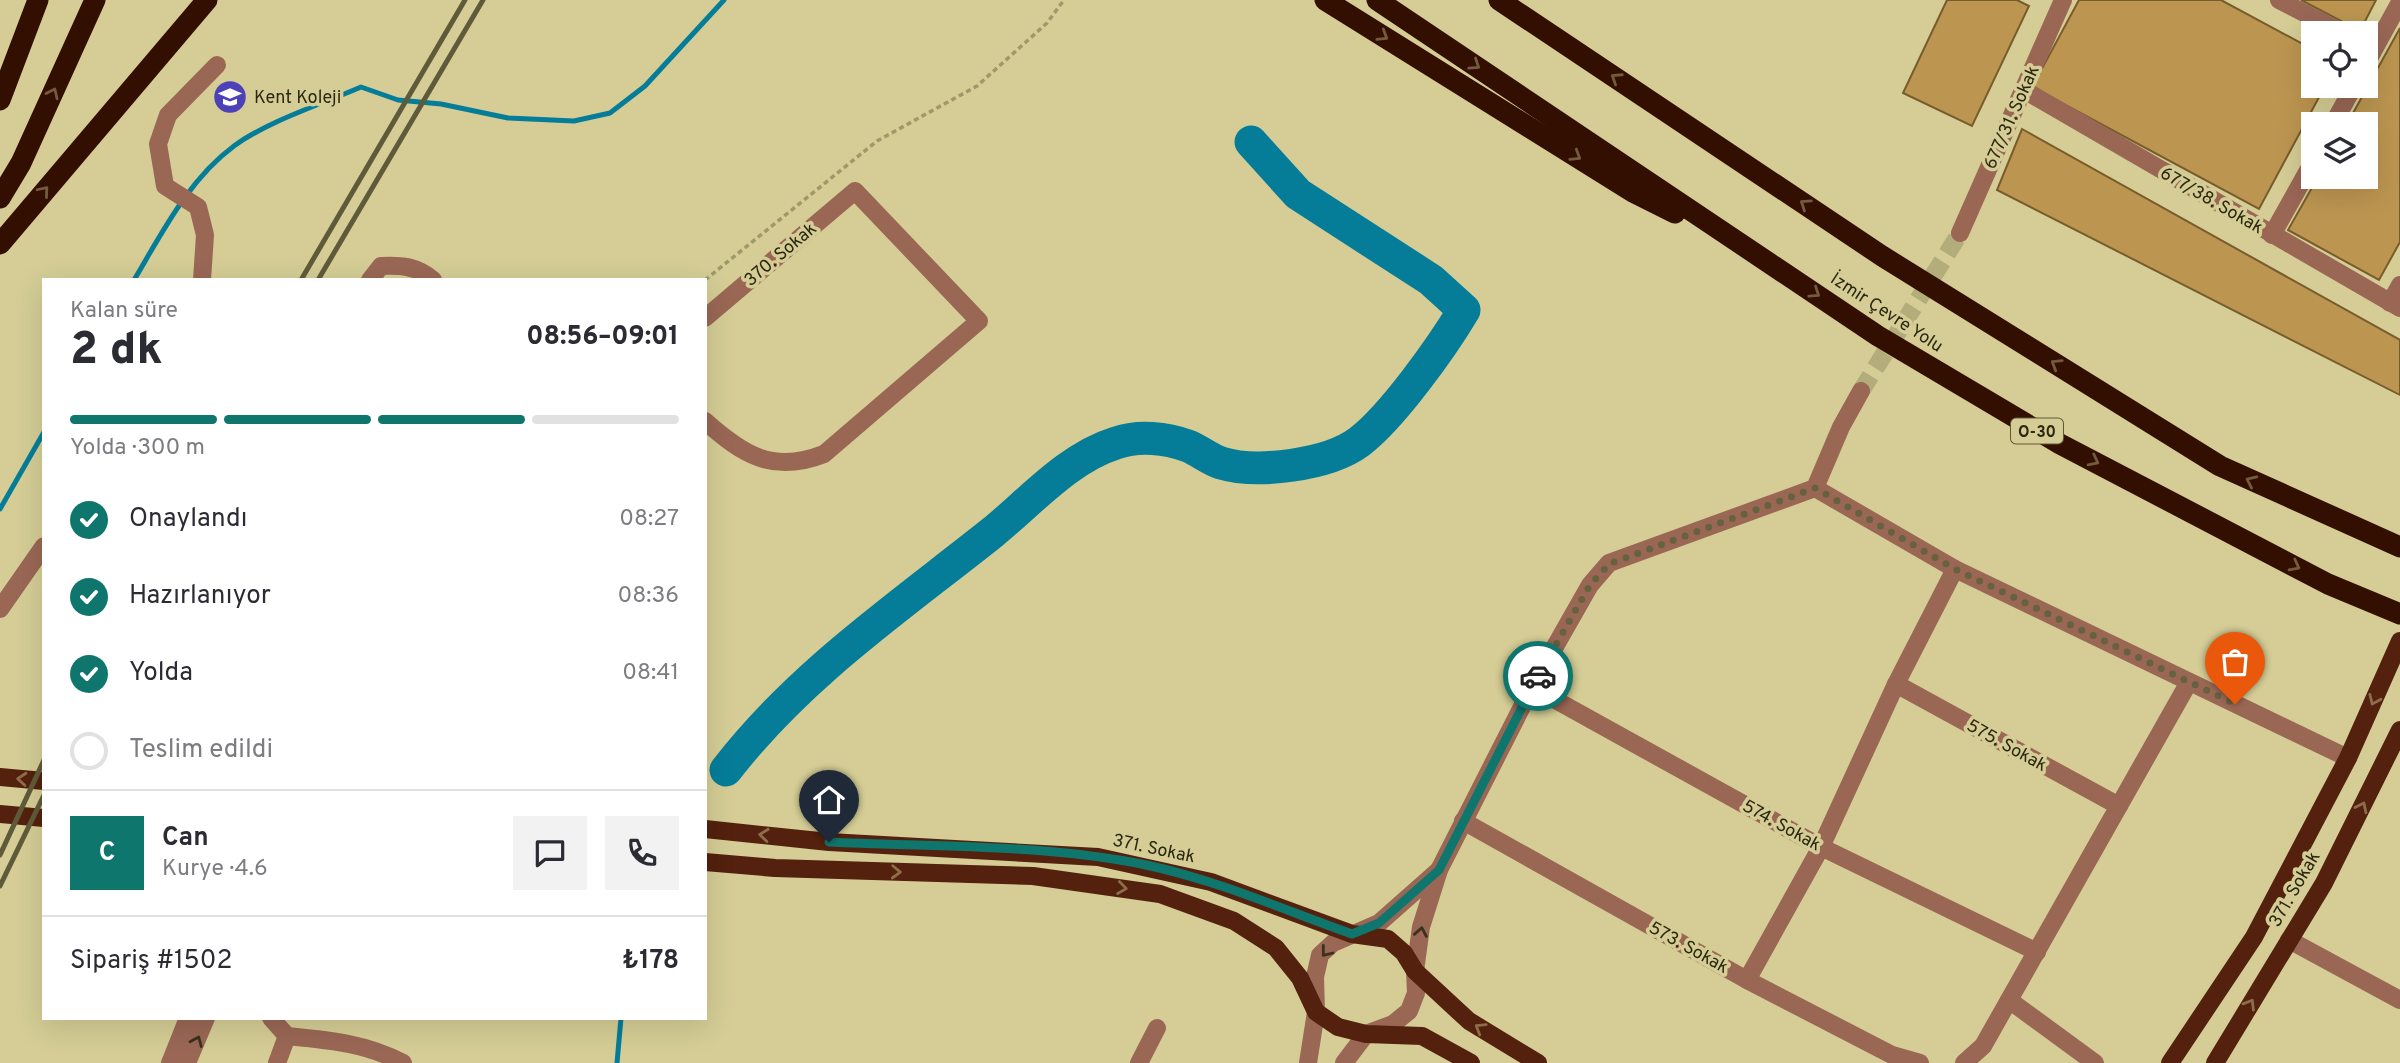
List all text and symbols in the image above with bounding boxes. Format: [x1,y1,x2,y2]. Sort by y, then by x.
map controls [2301,21,2378,189]
button: locate [2301,21,2378,98]
one-way arrow [1375,27,1388,40]
one-way arrow [1467,57,1480,69]
street label: 677/31. Sokak [1979,62,2045,173]
one-way arrow [1611,73,1624,86]
school or university icon: Kent Koleji [211,78,249,116]
place label: Kent Koleji [254,87,341,110]
one-way arrow [45,88,59,100]
button: layers [2301,112,2378,189]
one-way arrow [1568,148,1581,161]
street label: 677/38. Sokak [2156,163,2267,240]
one-way arrow [36,187,48,200]
one-way arrow [1800,200,1813,213]
street label: 370. Sokak [740,218,822,292]
street label: İzmir Çevre Yolu [1825,266,1948,358]
one-way arrow [1807,285,1820,298]
text: Kalan süre [70,297,178,326]
text: 08:56–09:01 [526,321,679,354]
text: 2 dk [70,322,163,381]
one-way arrow [2051,360,2064,373]
road number: O-30 [2011,418,2063,444]
text: Yolda · 300 m [70,434,205,463]
one-way arrow [2087,453,2099,467]
one-way arrow [2246,475,2258,489]
icon: check [70,501,108,539]
text: Onaylandı [129,503,247,536]
text: 08:27 [619,505,679,534]
one-way arrow [2288,558,2301,572]
icon: check [70,578,108,616]
text: Hazırlanıyor [129,580,271,613]
text: 08:36 [617,582,679,611]
pin [2205,632,2265,704]
courier [1503,641,1573,711]
icon: bag [2216,643,2254,681]
icon: check [70,655,108,693]
text: Yolda [129,657,193,690]
icon: car [1519,657,1557,695]
text: 08:41 [622,659,679,688]
one-way arrow [2368,693,2382,705]
street label: 575. Sokak [1962,715,2051,778]
text: Teslim edildi [129,734,273,767]
pin [799,770,859,842]
one-way arrow [16,772,27,787]
icon: home [810,781,848,819]
street label: 574. Sokak [1738,795,1825,857]
one-way arrow [2354,802,2368,814]
button: chat [513,816,587,890]
button: phone [605,816,679,890]
text: Can [162,822,209,855]
one-way arrow [758,828,769,843]
street label: 371. Sokak [1110,829,1197,869]
text: C [99,837,115,870]
street label: 371. Sokak [2264,848,2326,932]
text: Kurye · 4.6 [162,855,268,884]
one-way arrow [891,864,901,880]
one-way arrow [1116,881,1128,896]
street label: 573. Sokak [1644,917,1732,980]
one-way arrow [1413,926,1428,938]
one-way arrow [1321,944,1334,957]
text: Sipariş #1502 [70,945,232,978]
text: ₺178 [622,945,679,978]
one-way arrow [2241,999,2254,1012]
one-way arrow [1475,1023,1488,1036]
one-way arrow [188,1035,202,1047]

